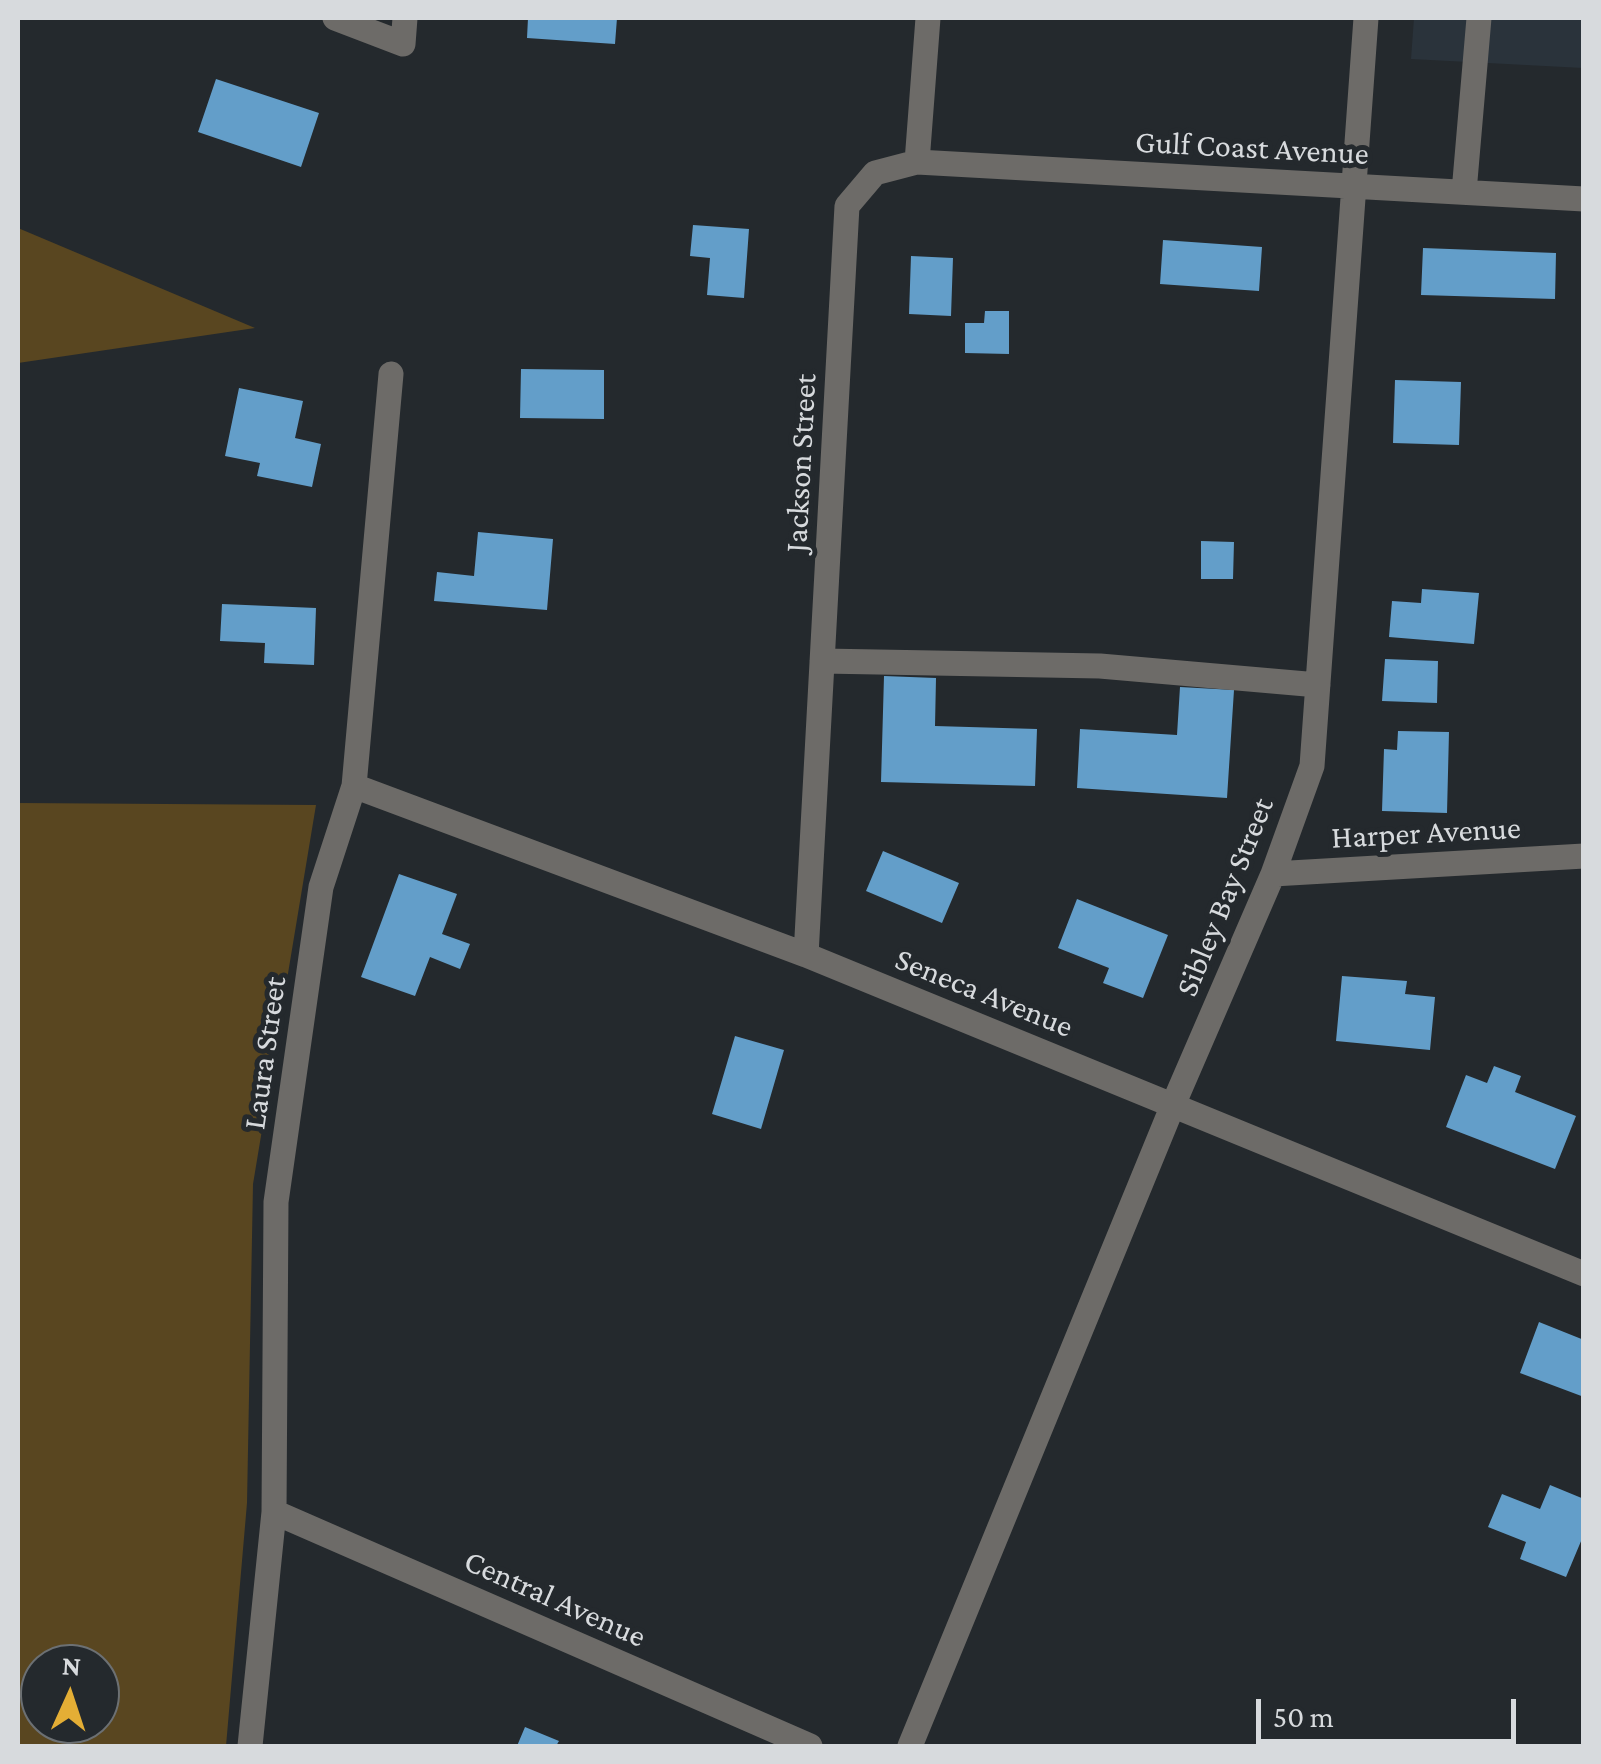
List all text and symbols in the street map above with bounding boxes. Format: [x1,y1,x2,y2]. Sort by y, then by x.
street label: Gulf Coast Avenue [1134,123,1370,173]
street label: Jackson Street [777,373,825,553]
street label: Sibley Bay Street [1168,792,1282,1002]
street label: Harper Avenue [1330,809,1522,857]
street label: Seneca Avenue [889,940,1079,1046]
street label: Laura Street [235,974,295,1132]
street label: Central Avenue [458,1542,652,1656]
north arrow [20,1644,120,1744]
text: N [61,1650,82,1682]
scale bar [1261,1679,1521,1741]
text: 50 m [1273,1700,1334,1733]

